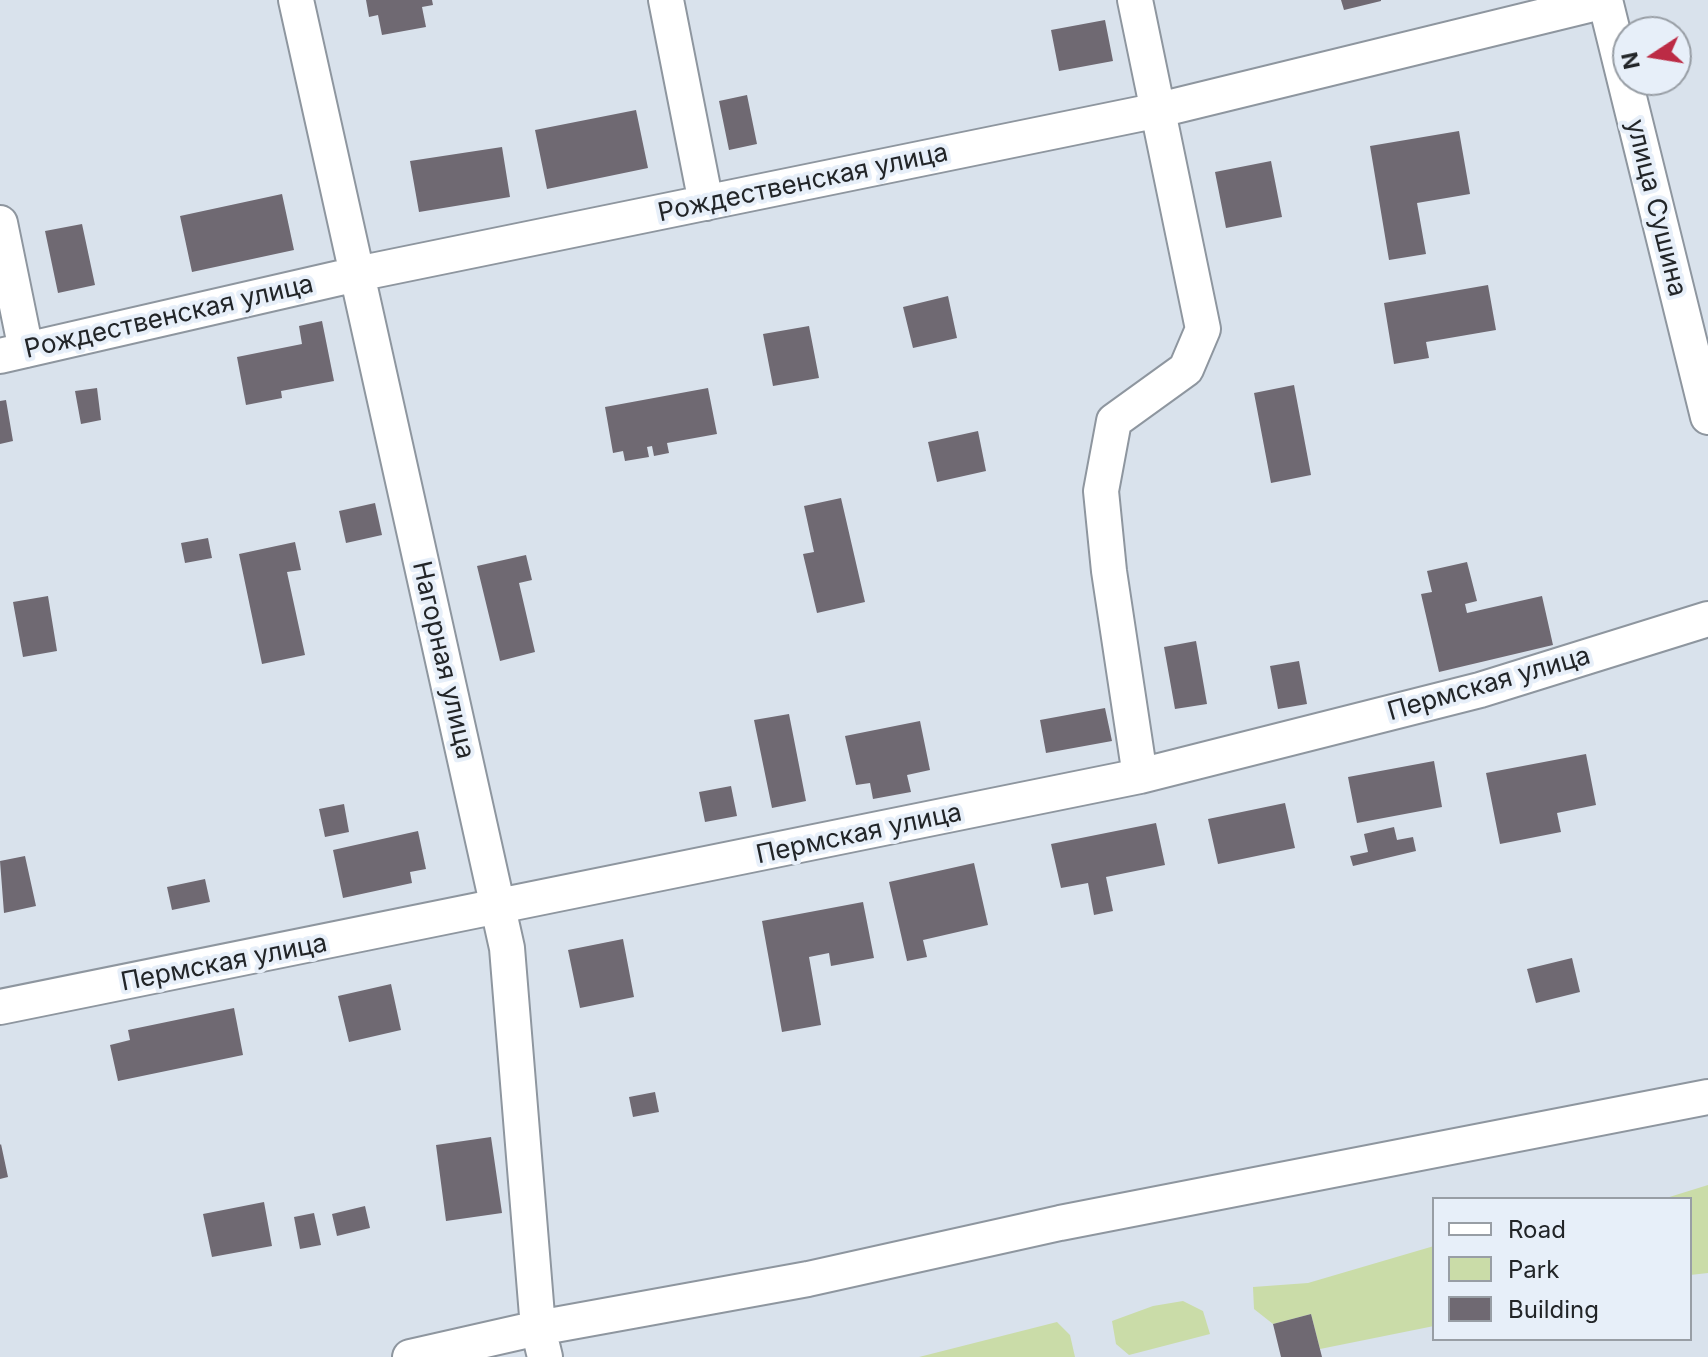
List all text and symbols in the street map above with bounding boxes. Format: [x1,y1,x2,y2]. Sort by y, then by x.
north arrow [1612,16,1692,96]
text: N [1616,50,1645,71]
street label: улица Сушина [1619,116,1693,300]
street label: Рождественская улица [655,137,951,229]
street label: Рождественская улица [21,269,317,365]
street label: Нагорная улица [405,558,481,762]
street label: Пермская улица [1384,640,1594,728]
street label: Пермская улица [753,797,965,871]
street label: Пермская улица [118,928,330,998]
legend [1432,1197,1692,1341]
text: Road [1508,1215,1566,1244]
text: Park [1508,1255,1559,1284]
text: Building [1508,1295,1599,1324]

